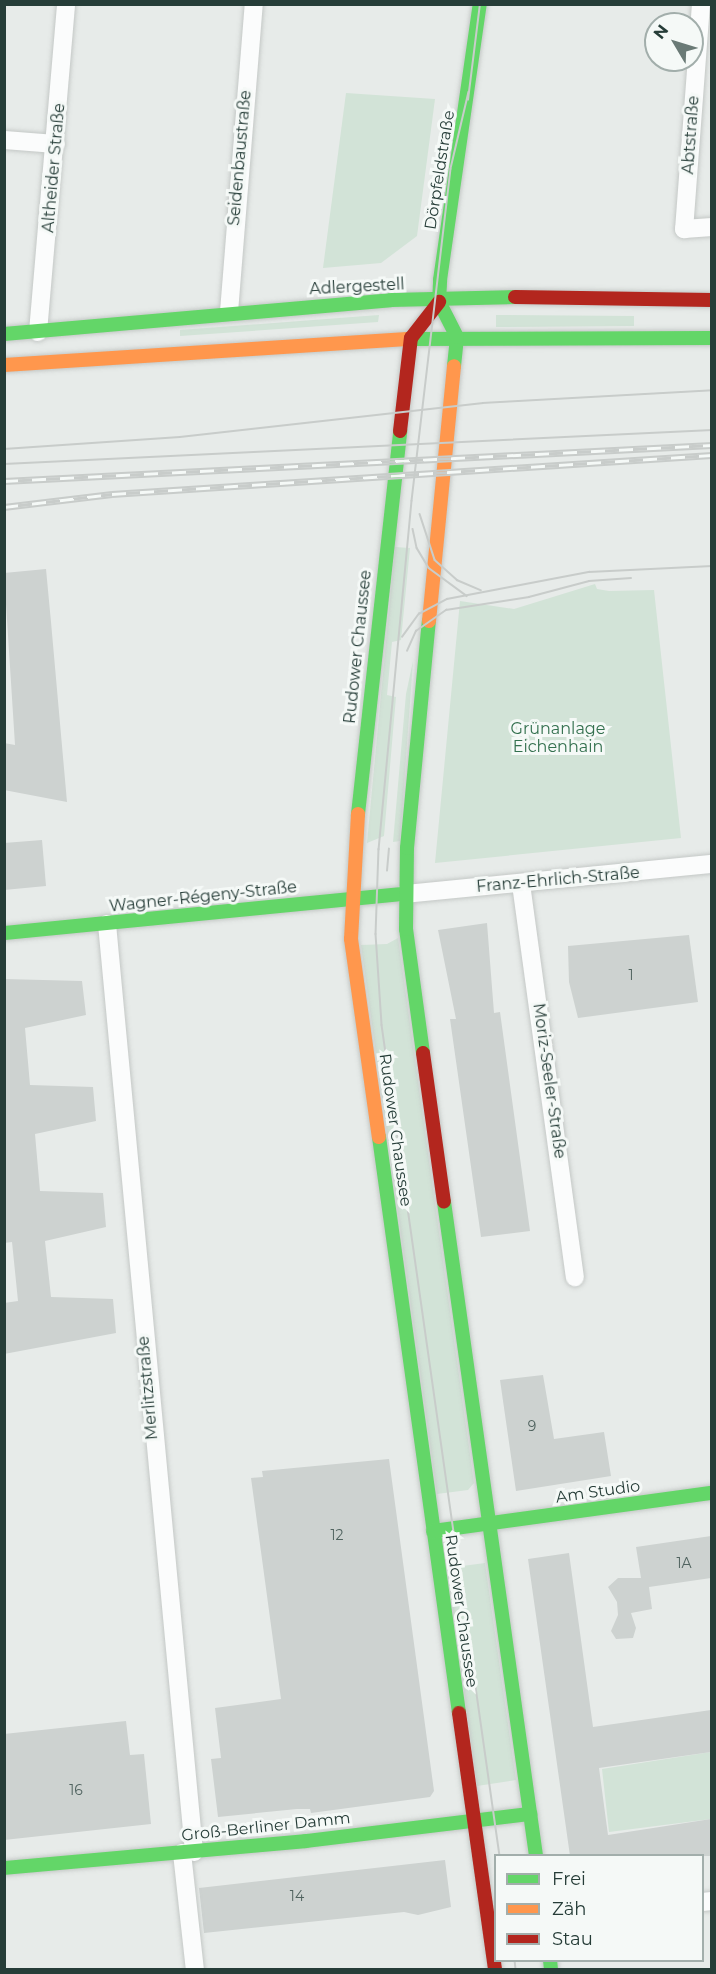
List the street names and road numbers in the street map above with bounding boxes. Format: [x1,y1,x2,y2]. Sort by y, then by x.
street label: Seidenbaustraße [225,89,255,227]
street label: Abtstraße [679,95,703,175]
street label: Altheider Straße [39,102,69,234]
street label: Dörpfeldstraße [421,109,459,231]
street label: Adlergestell [309,275,405,299]
street label: Rudower Chaussee [340,569,376,725]
street label: Franz-Ehrlich-Straße [476,863,640,897]
street label: Wagner-Régeny-Straße [108,878,298,916]
street label: Moriz-Seeler-Straße [529,1002,569,1160]
street label: Rudower Chaussee [375,1052,415,1208]
street label: Merlitzstraße [134,1335,162,1441]
street label: Am Studio [555,1477,641,1507]
street label: Rudower Chaussee [441,1533,481,1689]
street label: Groß-Berliner Damm [181,1809,351,1845]

